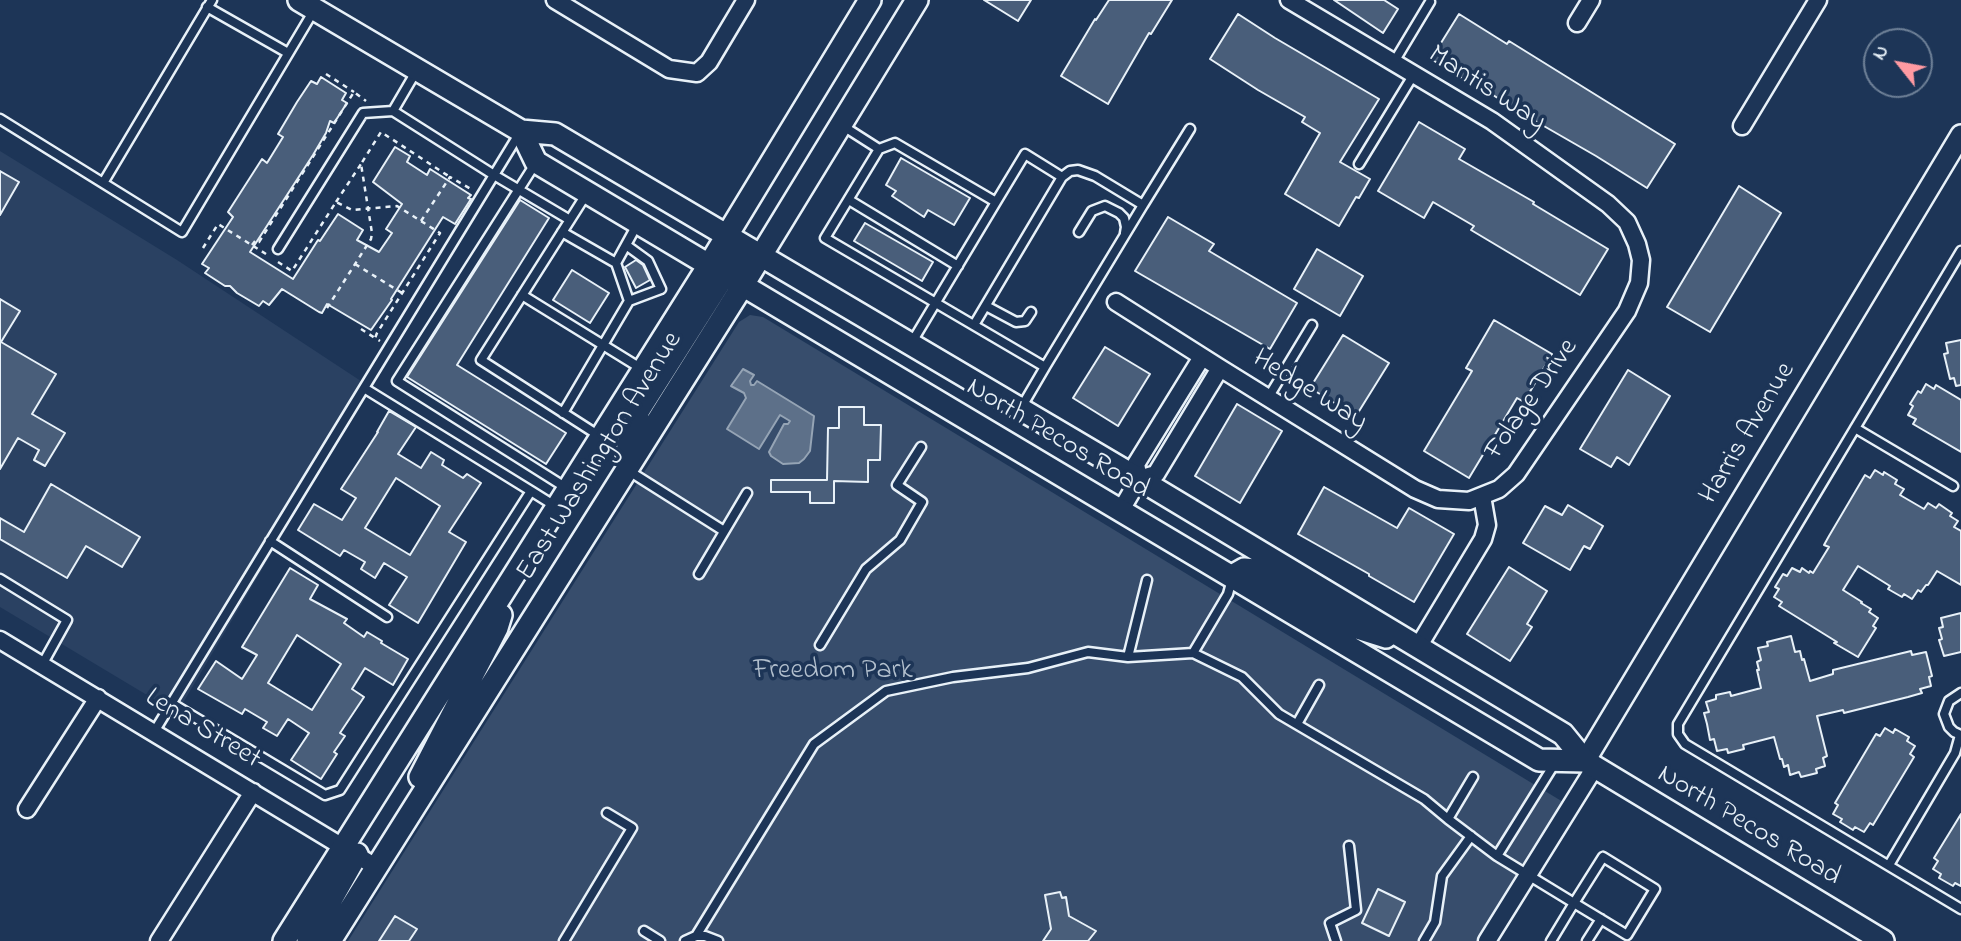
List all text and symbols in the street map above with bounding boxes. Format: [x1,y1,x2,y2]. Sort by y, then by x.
north arrow [1863,28,1933,98]
street label: Mantis Way [1421,39,1551,141]
text: N [1866,41,1896,65]
street label: East Washington Avenue [511,326,691,588]
street label: Folage Drive [1479,333,1587,467]
street label: Hedge Way [1245,344,1373,440]
street label: Harris Avenue [1694,357,1804,511]
street label: North Pecos Road [959,372,1155,508]
park label: Freedom Park [753,655,913,689]
street label: Lena Street [138,682,266,778]
street label: North Pecos Road [1650,759,1846,895]

